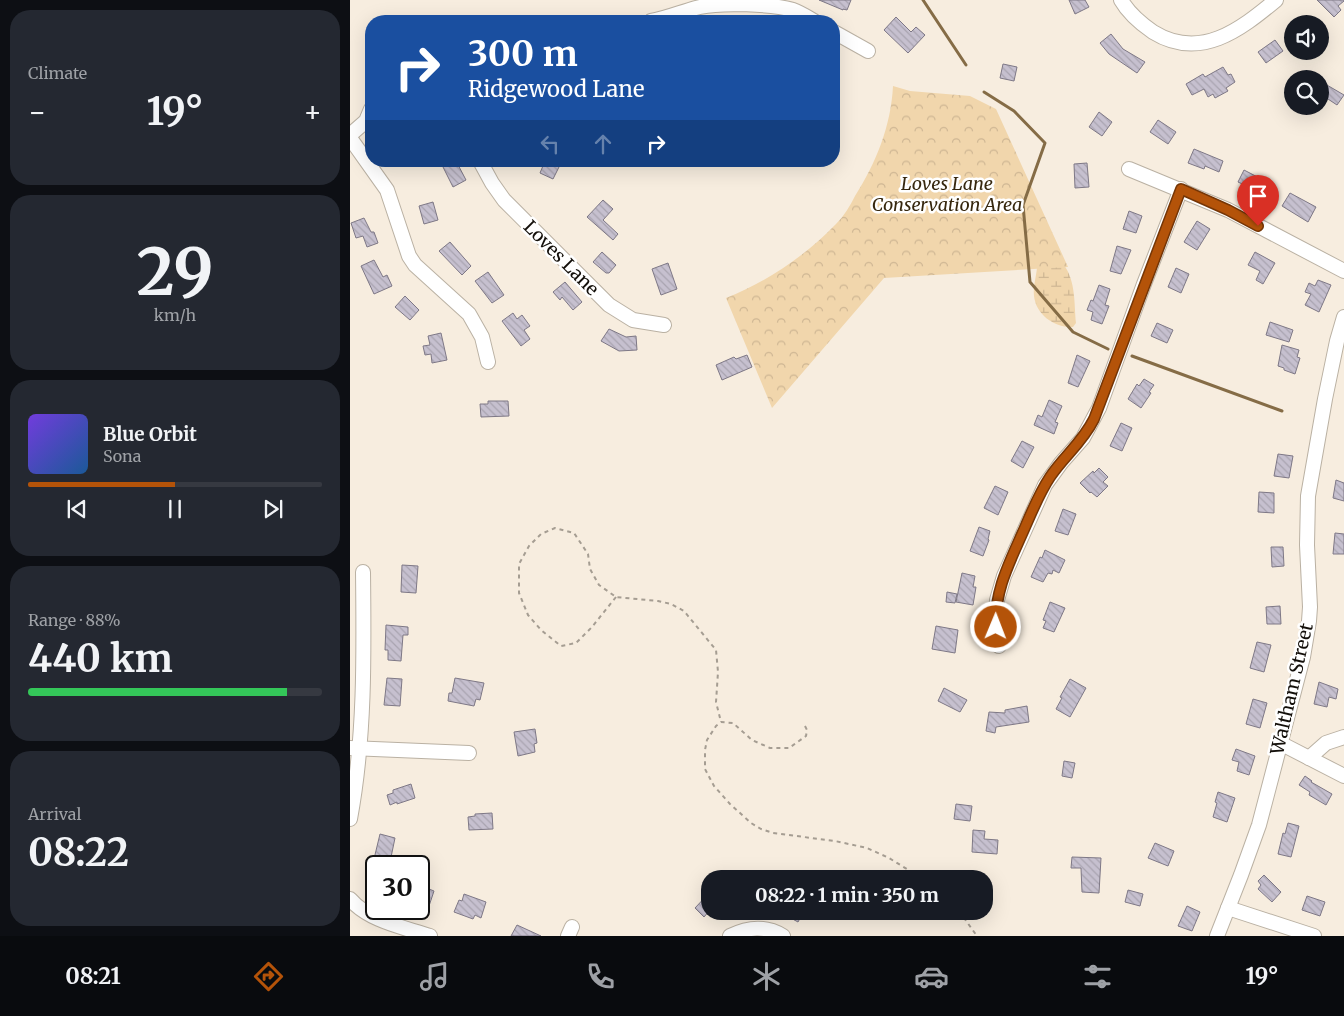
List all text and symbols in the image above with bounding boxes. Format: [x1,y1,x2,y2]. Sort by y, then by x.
map controls [1284,15,1329,115]
button: sound [1284,15,1329,60]
text: 300 m [468,32,578,76]
icon: right [385,35,450,100]
text: Climate [28,63,87,83]
button: search [1284,70,1329,115]
text: Ridgewood Lane [468,75,644,103]
text: 19° [147,88,204,135]
text: − [28,94,47,130]
text: + [303,94,322,130]
icon: left [536,130,564,158]
icon: ahead [589,130,617,158]
icon: right [642,130,670,158]
park label: Loves Lane Conservation Area [872,172,1022,216]
pin [1237,175,1279,226]
icon: arrive [1244,182,1272,210]
street label: Loves Lane [519,215,604,300]
text: 29 [136,231,214,313]
text: km/h [154,305,196,325]
text: Blue Orbit [103,422,197,446]
text: Sona [103,446,141,466]
icon: previous [63,495,91,523]
icon: pause [161,495,189,523]
icon: next [259,495,287,523]
position arrow [969,600,1021,652]
text: Range · 88% [28,610,121,630]
street label: Waltham Street [1265,621,1318,758]
text: 440 km [28,635,173,682]
text: Arrival [28,804,81,824]
text: 08:22 [28,829,129,876]
speed limit sign: 30 [365,855,430,920]
text: 08:22 · 1 min · 350 m [755,883,939,907]
icon: directions [251,959,286,994]
icon: music [417,959,452,994]
icon: phone [583,959,618,994]
icon: climate [749,959,784,994]
icon: car [914,959,949,994]
icon: filters [1080,959,1115,994]
text: 08:21 [65,962,121,990]
text: 19° [1246,962,1279,990]

